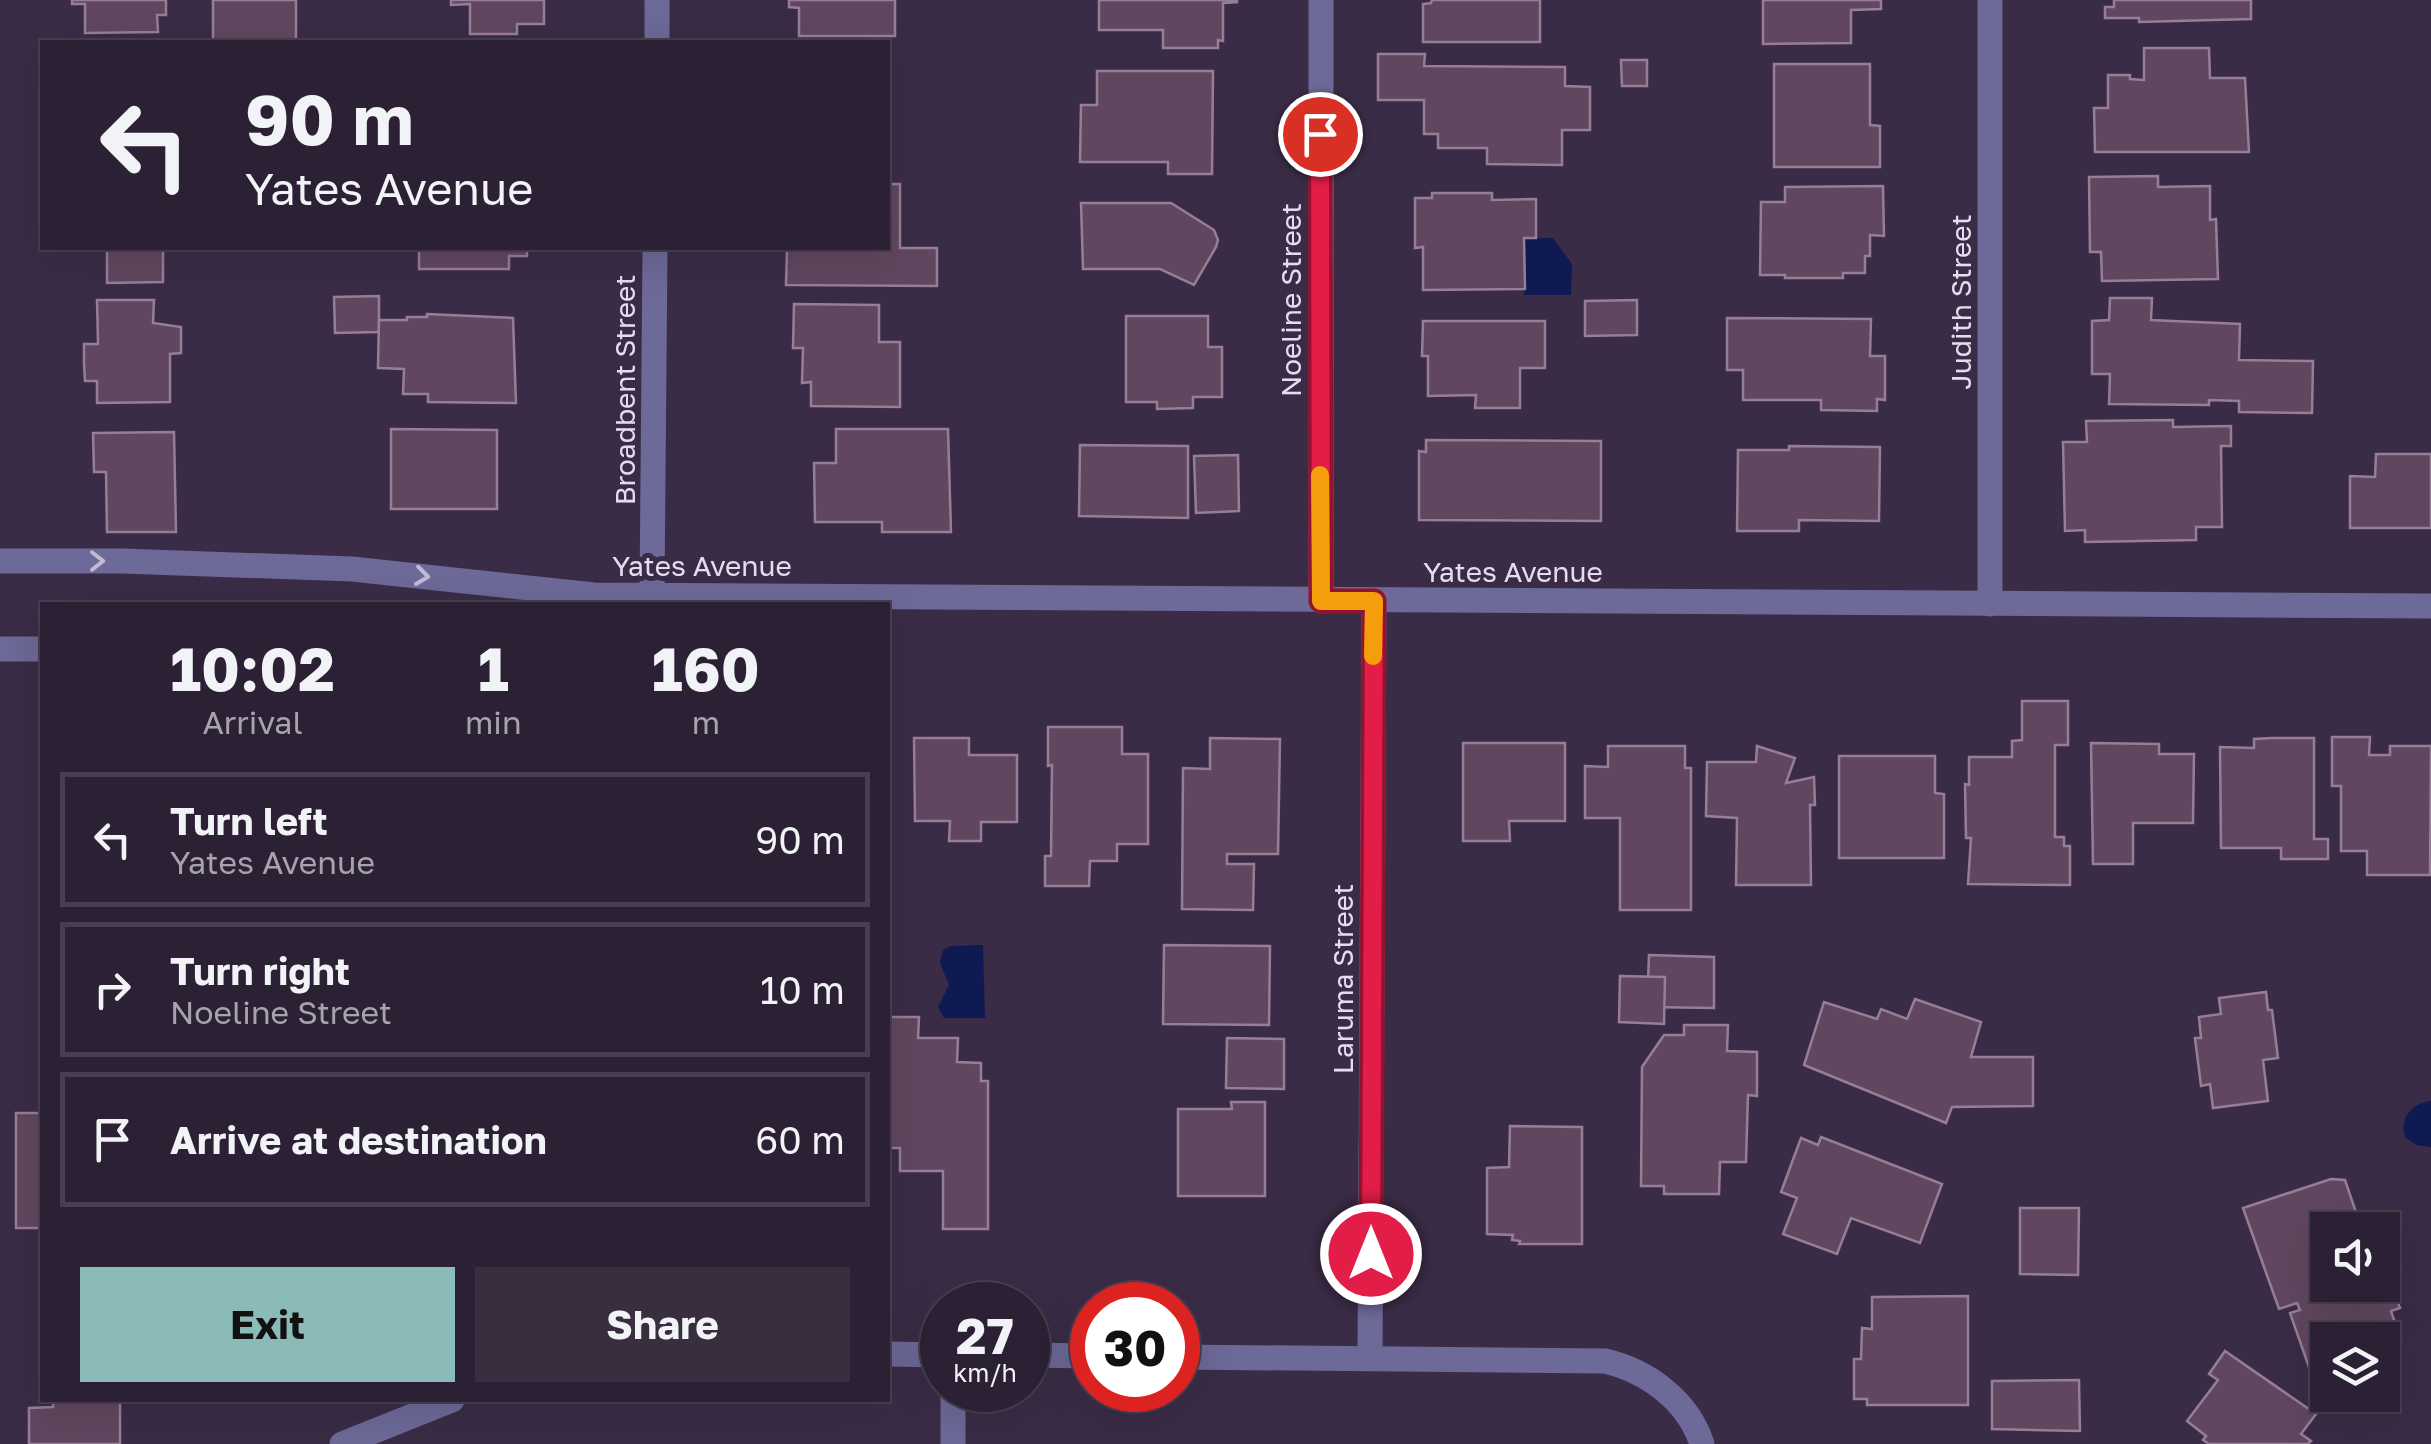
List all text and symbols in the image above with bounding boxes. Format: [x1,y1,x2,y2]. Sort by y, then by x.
text: 90 m [245,76,414,160]
icon: left [80,80,210,210]
pin [1278,92,1363,177]
icon: arrive [1293,107,1348,162]
text: Yates Avenue [245,161,533,215]
street label: Noeline Street [1274,203,1307,397]
street label: Judith Street [1944,214,1977,390]
street label: Broadbent Street [608,275,641,505]
street label: Yates Avenue [612,549,792,582]
one-way arrow [90,550,106,572]
street label: Yates Avenue [1423,555,1603,588]
one-way arrow [414,565,430,586]
text: 10:02 [170,632,335,704]
text: 1 [478,632,509,704]
text: 160 [652,632,760,704]
text: Arrival [202,703,303,741]
text: min [465,703,522,741]
text: m [692,703,720,741]
text: Turn left [170,798,328,843]
icon: left [85,812,140,867]
text: 90 m [755,817,845,862]
text: Yates Avenue [170,843,375,881]
street label: Laruma Street [1326,884,1359,1074]
text: Turn right [170,948,350,993]
icon: right [85,962,140,1017]
text: 10 m [760,967,845,1012]
text: Noeline Street [170,993,392,1031]
icon: arrive [85,1112,140,1167]
text: Arrive at destination [170,1117,547,1162]
text: 60 m [755,1117,845,1162]
position arrow [1319,1202,1423,1306]
map controls [2310,1212,2400,1412]
button: sound [2310,1212,2400,1302]
button: Exit [80,1267,455,1382]
button: Share [475,1267,850,1382]
speed limit sign: 30 [1070,1282,1200,1412]
text: 27 [956,1305,1014,1365]
button: layers [2310,1322,2400,1412]
text: km/h [953,1357,1017,1388]

